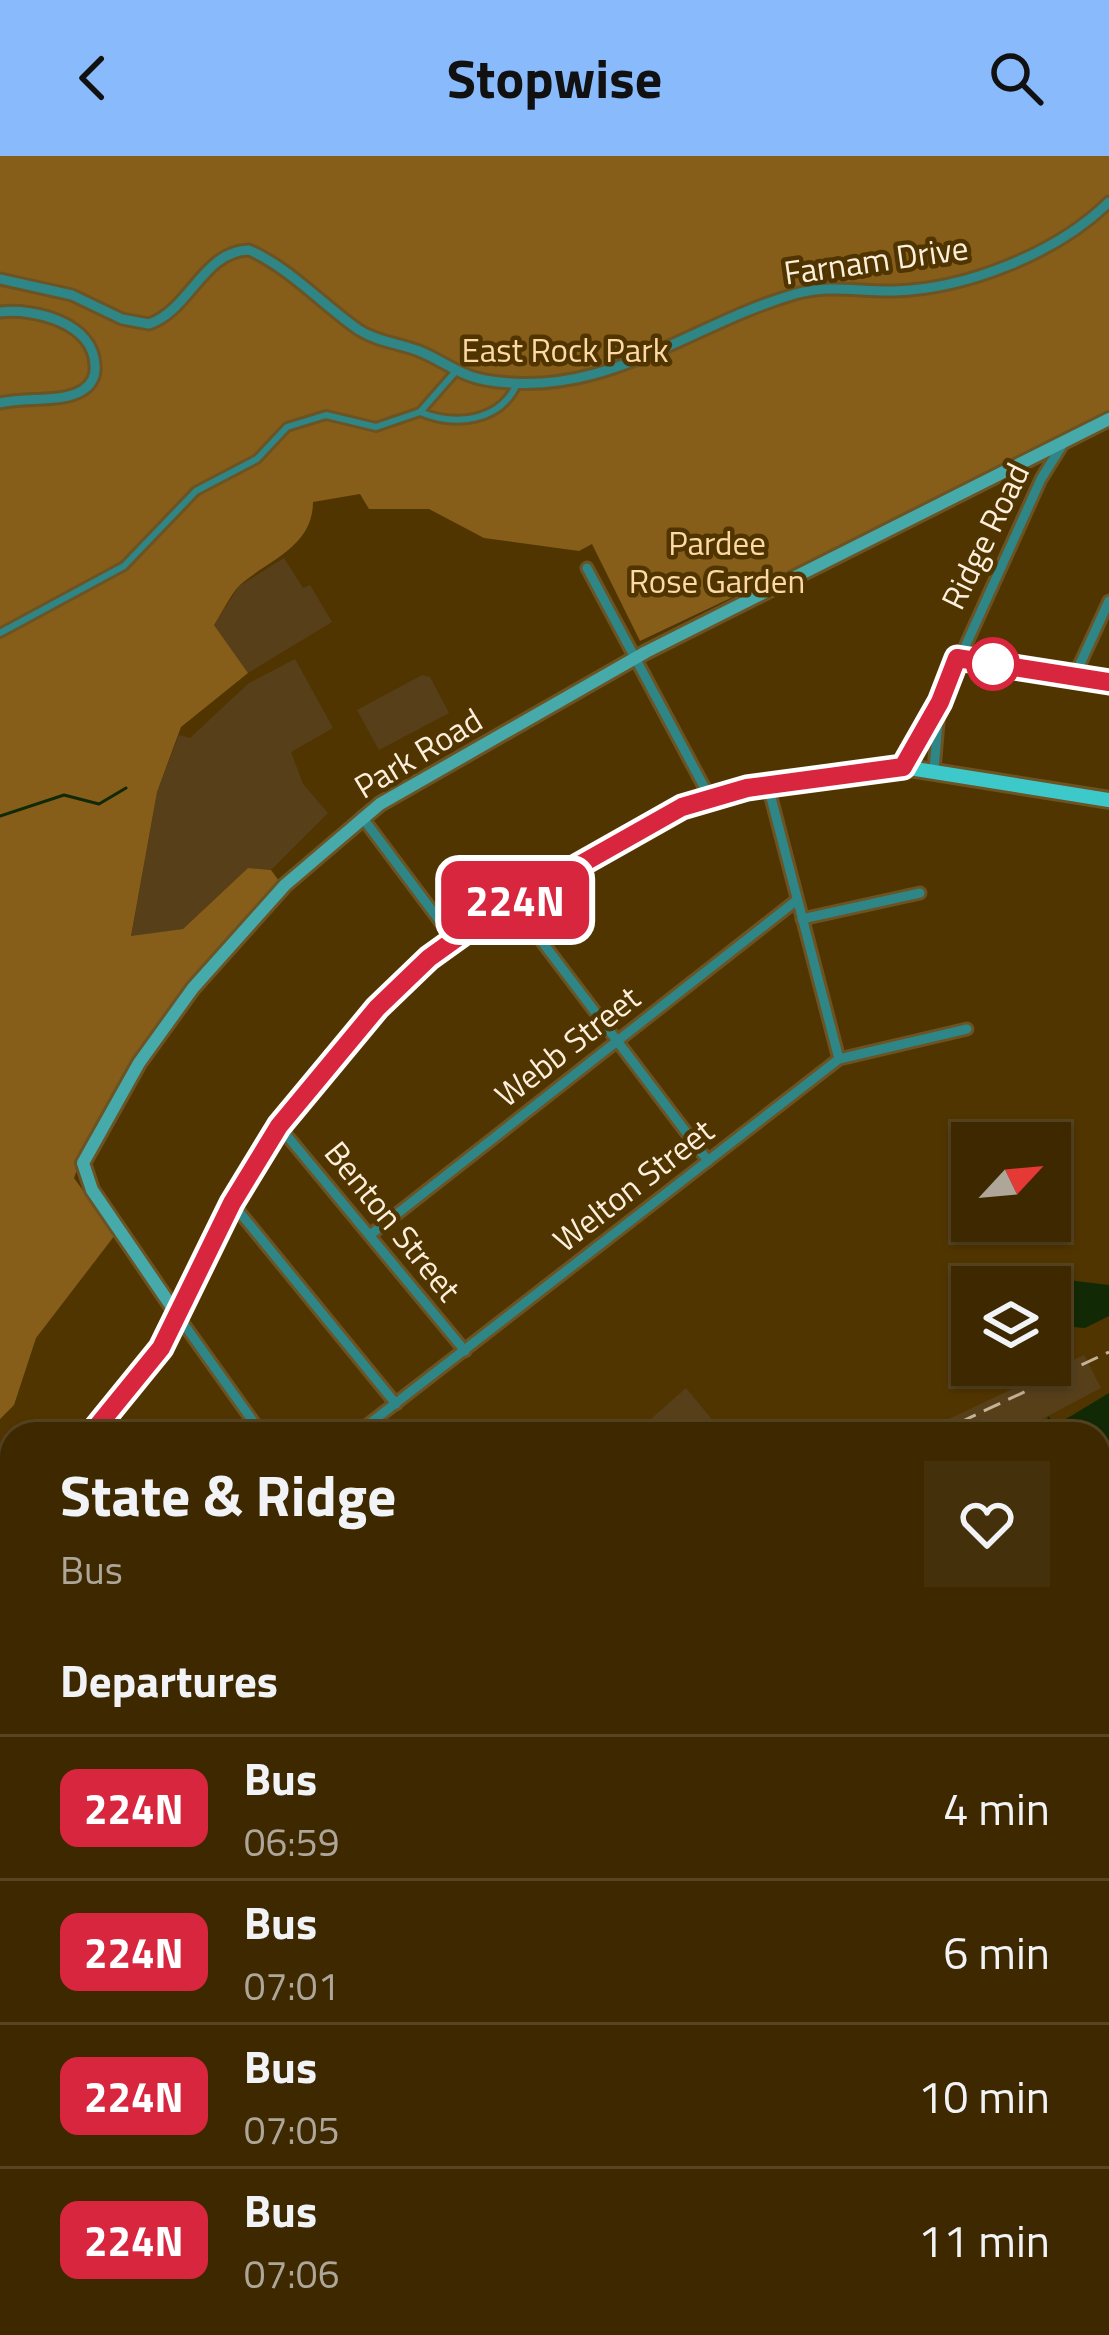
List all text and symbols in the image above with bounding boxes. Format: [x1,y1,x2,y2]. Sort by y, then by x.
text: Stopwise [447,37,662,119]
icon: back [60,45,126,111]
icon: search [983,45,1049,111]
street label: Farnam Drive [781,222,971,298]
park label: East Rock Park [461,325,669,375]
street label: Ridge Road [928,454,1042,618]
park label: Pardee Rose Garden [629,518,805,606]
unlabelled marker [968,639,1018,689]
street label: Park Road [344,695,492,811]
line badge: 224N [431,861,599,939]
text: 224N [465,868,565,932]
street label: Webb Street [484,973,651,1119]
street label: Welton Street [542,1106,724,1264]
north arrow [951,1122,1071,1242]
map controls [951,1122,1071,1386]
street label: Benton Street [313,1130,474,1312]
button: layers [951,1266,1071,1386]
text: State & Ridge [60,1451,396,1538]
button: heart [924,1461,1050,1587]
text: Bus [60,1540,123,1599]
text: Departures [60,1646,278,1714]
text: Bus [244,1744,317,1812]
text: 4 min [943,1774,1050,1842]
text: 224N [84,1776,184,1840]
text: 06:59 [244,1812,340,1871]
text: Bus [244,1888,317,1956]
text: 6 min [943,1918,1050,1986]
text: 224N [84,1920,184,1984]
text: 07:01 [244,1956,340,2015]
text: Bus [244,2032,317,2100]
text: 10 min [918,2062,1050,2130]
text: 224N [84,2064,184,2128]
text: 07:05 [244,2100,340,2159]
text: Bus [244,2176,317,2244]
text: 11 min [918,2206,1050,2274]
text: 224N [84,2208,184,2272]
text: 07:06 [244,2244,340,2303]

